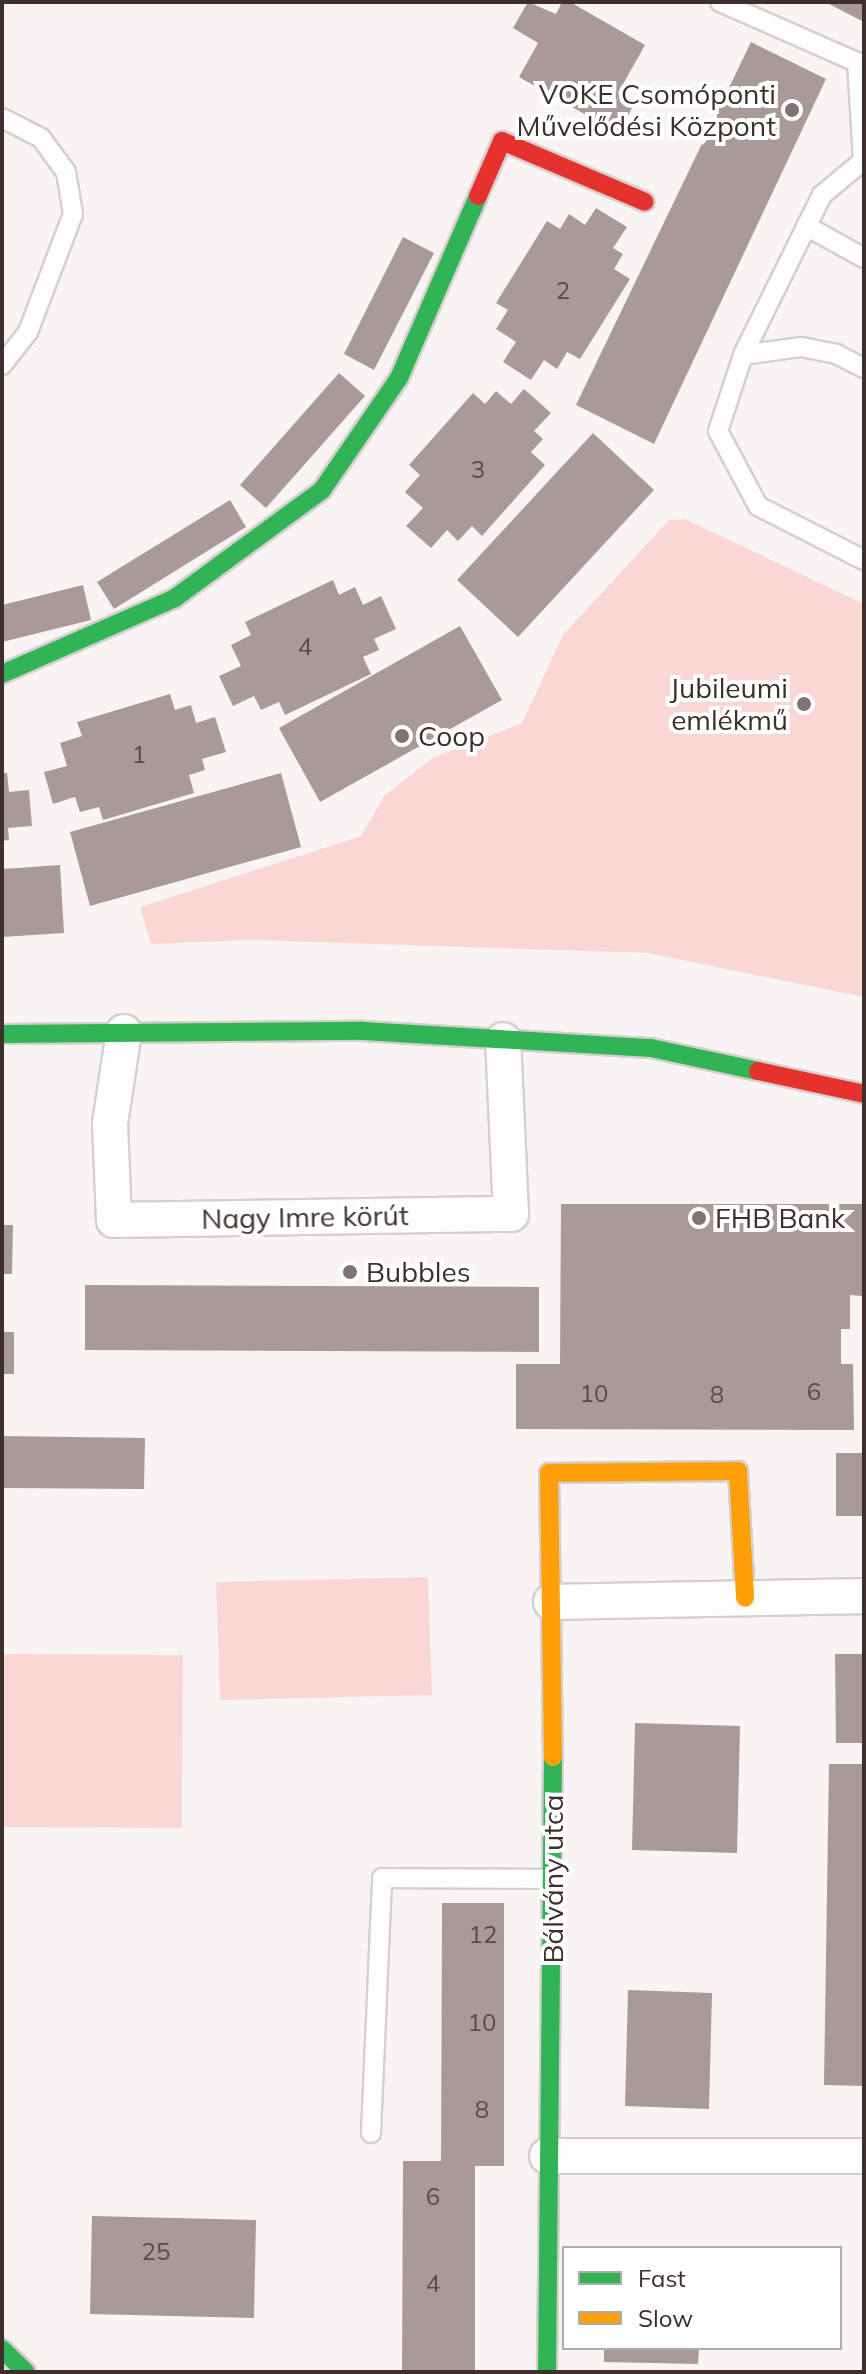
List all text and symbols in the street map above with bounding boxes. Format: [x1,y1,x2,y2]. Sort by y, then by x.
place label: VOKE Csomóponti Művelődési Központ [517,77,776,143]
marker: VOKE Csomóponti Művelődési Központ [783,101,801,119]
house number: 2 [556,277,570,305]
house number: 3 [471,456,485,484]
house number: 4 [298,633,312,661]
place label: Jubileumi emlékmű [670,671,788,737]
marker: Jubileumi emlékmű [795,695,813,713]
place label: Coop [418,719,485,753]
marker: Coop [393,727,411,745]
house number: 1 [132,741,146,769]
street label: Nagy Imre körút [201,1198,409,1236]
place label: FHB Bank [715,1201,845,1235]
marker: FHB Bank [690,1209,708,1227]
place label: Bubbles [366,1255,471,1289]
marker: Bubbles [341,1263,359,1281]
house number: 6 [807,1378,821,1406]
house number: 10 [580,1380,608,1408]
house number: 8 [710,1381,724,1409]
street label: Bálvány utca [536,1795,570,1963]
house number: 12 [469,1921,497,1949]
house number: 10 [468,2009,496,2037]
house number: 8 [475,2096,489,2124]
house number: 6 [426,2183,440,2211]
house number: 25 [142,2238,170,2266]
legend [562,2246,842,2350]
text: Fast [638,2263,686,2293]
house number: 4 [426,2270,440,2298]
text: Slow [638,2303,693,2333]

